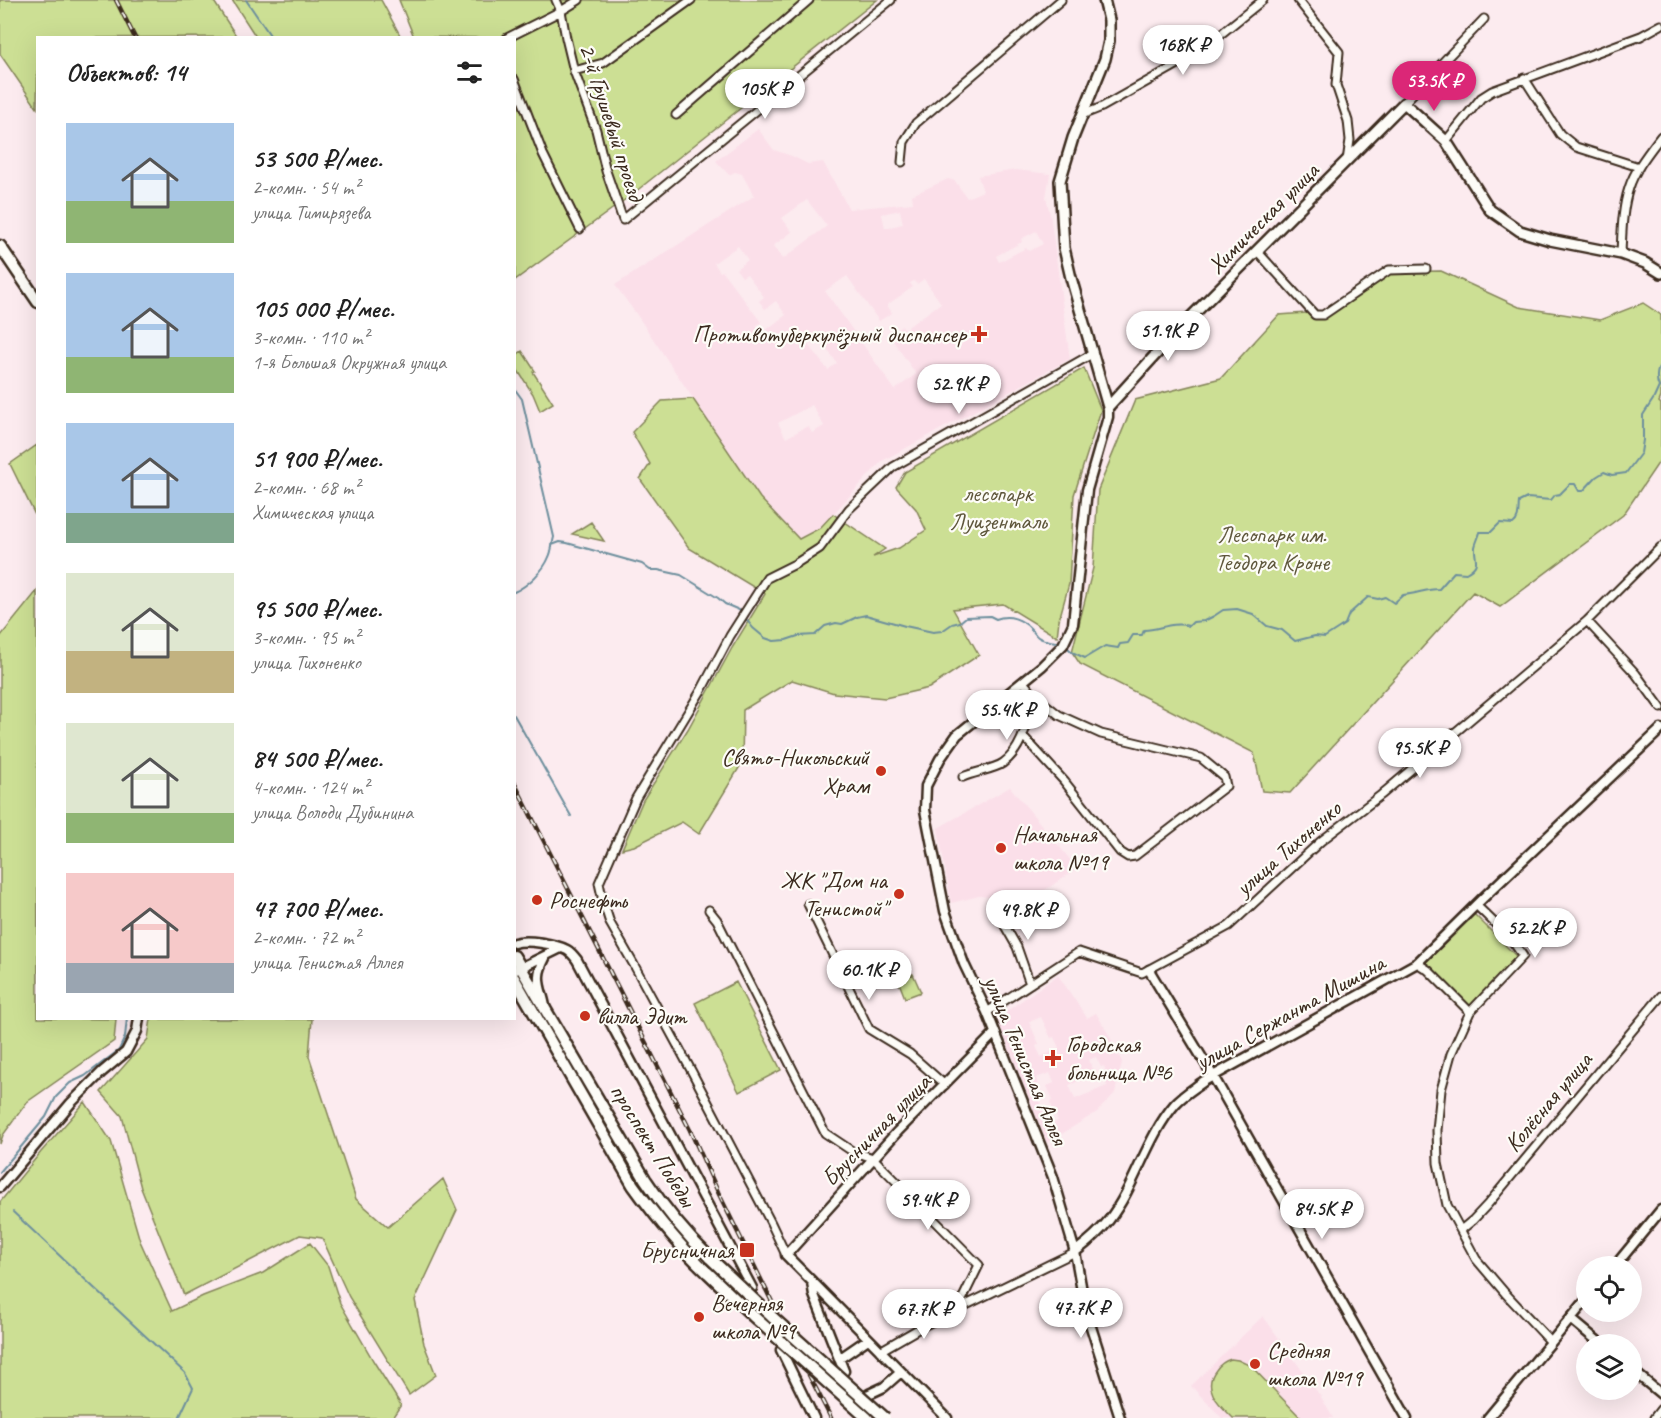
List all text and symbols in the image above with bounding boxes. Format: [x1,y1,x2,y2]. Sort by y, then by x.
pin: 168K ₽ [1134,25,1232,76]
text: 168K ₽ [1157,32,1209,57]
street label: 2-й Грушевый проезд [572,40,652,207]
text: Объектов: 14 [66,56,186,89]
icon: filters [453,56,486,89]
pin: 53.5K ₽ [1379,61,1489,112]
text: 53.5K ₽ [1406,68,1462,93]
pin: 105K ₽ [716,69,814,120]
text: 105K ₽ [739,76,791,101]
text: 53 500 ₽/мес. [252,142,382,175]
icon: home [114,147,186,219]
street label: Химическая улица [1201,155,1326,280]
text: 2-комн. · 54 m² [252,175,360,200]
text: улица Тимирязева [252,200,370,225]
text: 105 000 ₽/мес. [252,292,394,325]
icon: home [114,297,186,369]
pin: 51.9K ₽ [1113,311,1223,362]
text: 51.9K ₽ [1140,318,1196,343]
place label: Противотуберкулёзный диспансер [693,319,968,350]
text: 3-комн. · 110 m² [252,325,369,350]
marker: Противотуберкулёзный диспансер [970,325,988,343]
text: 1-я Большая Окружная улица [252,350,446,375]
pin: 52.9K ₽ [904,364,1014,415]
text: 52.9K ₽ [931,371,987,396]
text: 51 900 ₽/мес. [252,442,382,475]
icon: home [114,447,186,519]
text: 2-комн. · 68 m² [252,475,360,500]
park label: лесопарк Луизенталь [950,478,1048,537]
text: Химическая улица [252,500,373,525]
park label: Лесопарк им. Теодора Кроне [1215,519,1331,577]
text: 95 500 ₽/мес. [252,592,382,625]
icon: home [114,597,186,669]
text: 3-комн. · 95 m² [252,625,360,650]
text: улица Тихоненко [252,650,361,675]
pin: 55.4K ₽ [952,690,1062,741]
text: 55.4K ₽ [979,697,1035,722]
pin: 95.5K ₽ [1365,728,1475,779]
text: 95.5K ₽ [1392,735,1448,760]
text: 84 500 ₽/мес. [252,742,383,775]
place label: Свято-Никольский Храм [721,742,871,800]
icon: home [114,747,186,819]
marker: Свято-Никольский Храм [874,764,888,778]
text: 4-комн. · 124 m² [252,775,369,800]
street label: улица Тихоненко [1227,793,1348,903]
text: улица Володи Дубинина [252,800,413,825]
place label: Начальная школа №19 [1013,819,1111,877]
marker: Начальная школа №19 [994,841,1008,855]
place label: ЖК "Дом на Тенистой" [780,865,892,923]
place label: Роснефть [549,885,628,915]
marker: ЖК "Дом на Тенистой" [892,887,906,901]
pin: 49.8K ₽ [973,890,1083,941]
text: 47 700 ₽/мес. [252,892,383,925]
marker: Роснефть [530,893,544,907]
icon: home [114,897,186,969]
text: 49.8K ₽ [1000,897,1056,922]
pin: 52.2K ₽ [1480,908,1590,959]
text: 52.2K ₽ [1507,915,1563,940]
text: 2-комн. · 72 m² [252,925,360,950]
street label: улица Сержанта Мишина [1188,947,1392,1077]
text: улица Тенистая Аллея [252,950,402,975]
pin: 60.1K ₽ [814,950,924,1001]
text: 60.1K ₽ [841,957,897,982]
street label: улица Тенистая Аллея [976,969,1076,1151]
place label: вилла Эдит [597,1001,688,1031]
marker: вилла Эдит [578,1009,592,1023]
place label: Городская больница №6 [1066,1029,1173,1087]
street label: Колёсная улица [1498,1045,1599,1158]
marker: Городская больница №6 [1044,1049,1062,1067]
street label: Брусничная улица [815,1067,938,1192]
street label: проспект Победы [603,1078,704,1214]
pin: 59.4K ₽ [873,1180,983,1231]
text: 59.4K ₽ [900,1187,956,1212]
pin: 84.5K ₽ [1267,1189,1377,1240]
text: 84.5K ₽ [1294,1196,1350,1221]
place label: Брусничная [640,1235,735,1265]
marker: Брусничная [738,1241,756,1259]
map controls [1576,1256,1642,1400]
button: locate [1576,1256,1642,1322]
place label: Вечерняя школа №9 [711,1288,798,1346]
pin: 47.7K ₽ [1026,1288,1136,1339]
pin: 67.7K ₽ [869,1289,979,1340]
text: 47.7K ₽ [1053,1295,1109,1320]
text: 67.7K ₽ [896,1296,952,1321]
marker: Вечерняя школа №9 [692,1310,706,1324]
button: layers [1576,1334,1642,1400]
place label: Средняя школа №19 [1267,1335,1365,1393]
marker: Средняя школа №19 [1248,1357,1262,1371]

